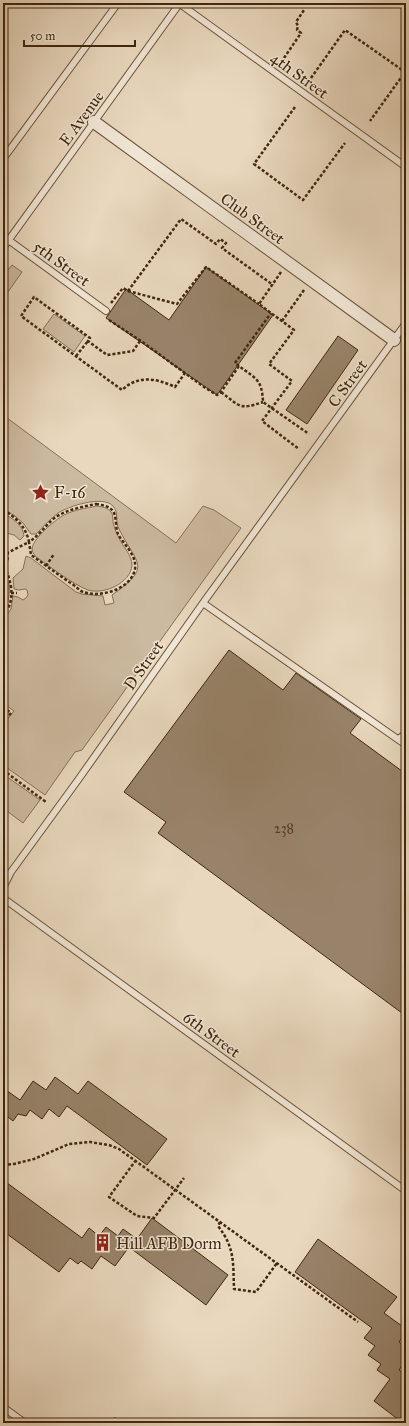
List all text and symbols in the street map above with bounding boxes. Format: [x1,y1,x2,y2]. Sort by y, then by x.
scale bar [24,22,135,48]
text: 50 m [30,29,55,43]
street label: 4th Street [267,48,333,103]
street label: E Avenue [55,87,108,149]
street label: Club Street [217,189,289,248]
street label: 5th Street [30,237,94,290]
street label: C Street [324,356,371,411]
place icon: F-16 [31,482,51,502]
place label: F-16 [54,483,86,502]
street label: D Street [120,637,167,694]
house number: 238 [274,820,294,837]
street label: 6th Street [179,1007,244,1062]
building icon: Hill AFB Dorm [93,1233,113,1253]
place label: Hill AFB Dorm [116,1234,222,1253]

